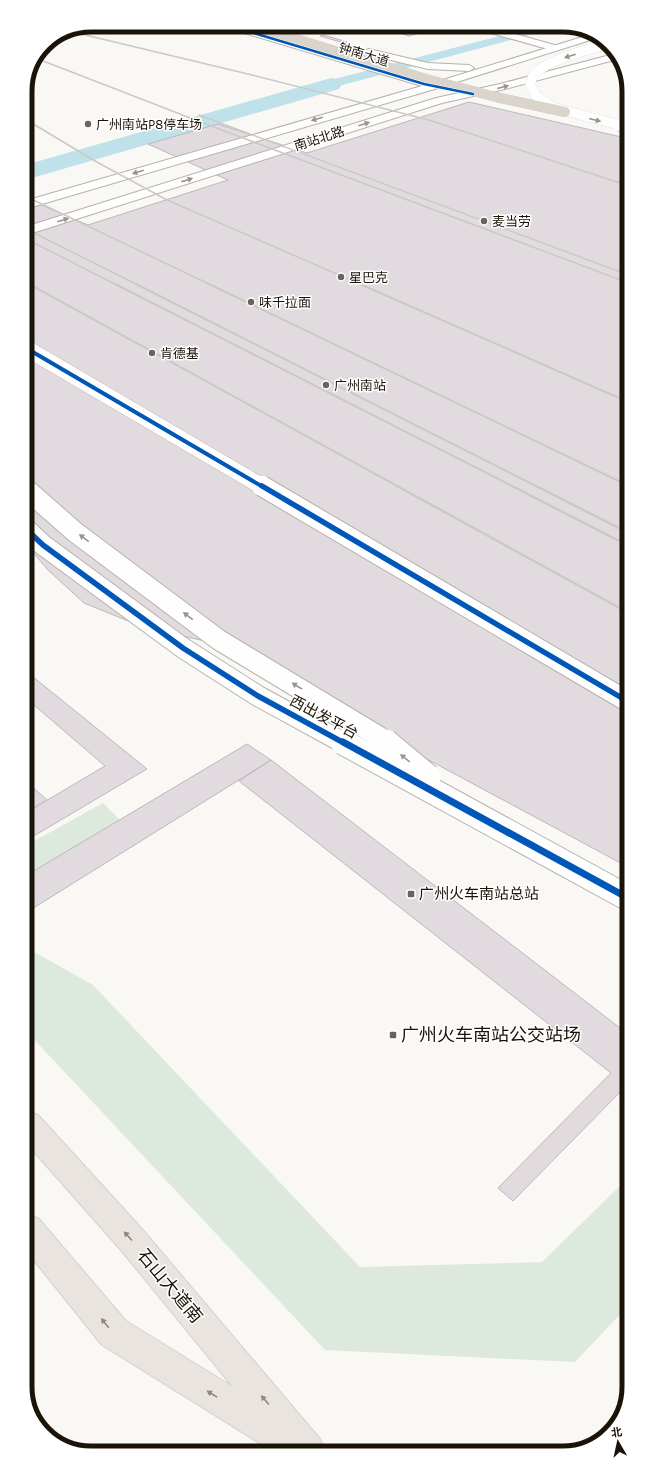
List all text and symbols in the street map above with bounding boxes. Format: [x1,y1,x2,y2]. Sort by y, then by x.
street label: 钟南大道 [337,40,391,69]
one-way arrow [564,53,576,59]
one-way arrow [497,83,509,89]
one-way arrow [311,116,323,122]
place label: 广州南站P8停车场 [96,117,202,132]
one-way arrow [589,117,601,123]
marker: 广州南站P8停车场 [83,119,93,129]
one-way arrow [358,121,370,127]
street label: 南站北路 [292,123,346,154]
one-way arrow [132,169,144,175]
one-way arrow [181,177,193,183]
place label: 麦当劳 [492,214,531,229]
one-way arrow [57,216,69,222]
marker: 麦当劳 [479,216,489,226]
place label: 星巴克 [349,270,388,285]
marker: 星巴克 [336,272,346,282]
place label: 味千拉面 [259,295,311,310]
marker: 味千拉面 [246,297,256,307]
place label: 肯德基 [160,346,199,361]
marker: 肯德基 [147,348,157,358]
place label: 广州南站 [334,378,386,393]
marker: 广州南站 [321,380,331,390]
one-way arrow [78,534,89,542]
one-way arrow [182,612,193,621]
one-way arrow [292,682,302,690]
street label: 西出发平台 [287,691,361,743]
one-way arrow [400,754,410,763]
place label: 广州火车南站总站 [419,885,539,903]
marker: 广州火车南站总站 [406,889,416,899]
place label: 广州火车南站公交站场 [401,1024,581,1046]
marker: 广州火车南站公交站场 [388,1030,398,1040]
one-way arrow [124,1231,133,1240]
street label: 石山大道南 [133,1244,207,1328]
one-way arrow [100,1317,109,1328]
one-way arrow [206,1391,218,1398]
one-way arrow [261,1394,270,1405]
north arrow [598,1422,638,1462]
text: 北 [610,1425,623,1440]

